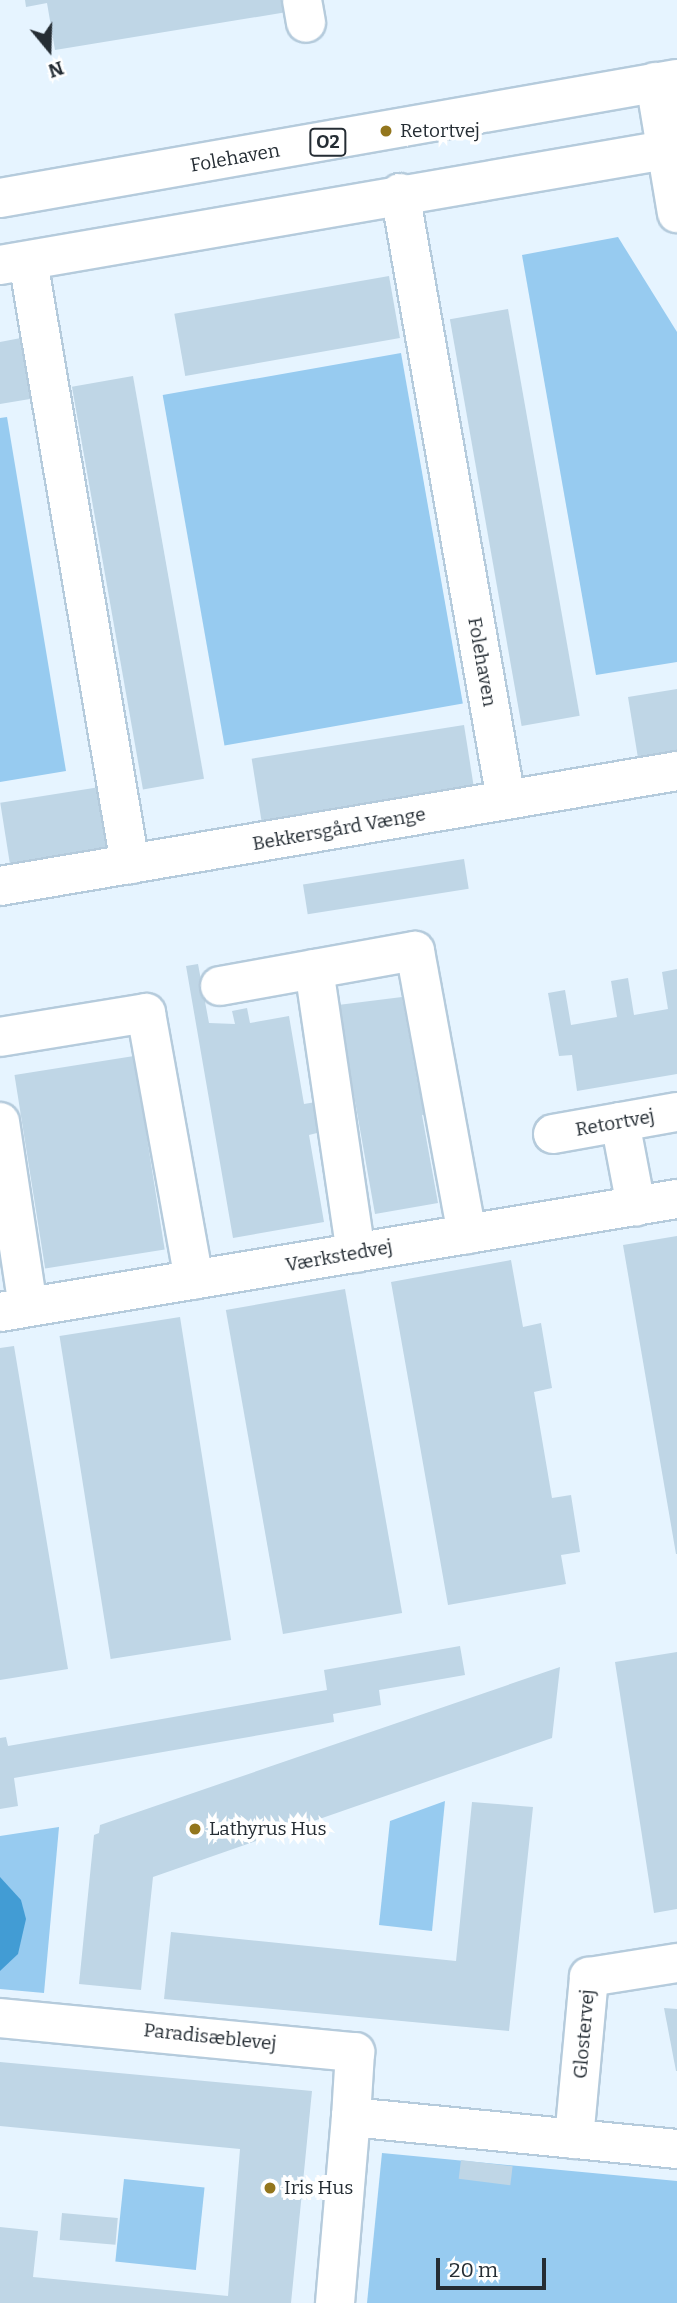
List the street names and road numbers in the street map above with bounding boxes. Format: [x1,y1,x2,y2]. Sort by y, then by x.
road number: O2 [309,127,347,156]
street label: Folehaven [189,139,281,177]
street label: Folehaven [463,616,501,708]
street label: Bekkersgård Vænge [251,803,427,855]
street label: Retortvej [574,1105,656,1141]
street label: Værkstedvej [284,1235,394,1277]
street label: Glostervej [569,1988,599,2080]
street label: Paradisæblevej [143,2019,277,2055]

